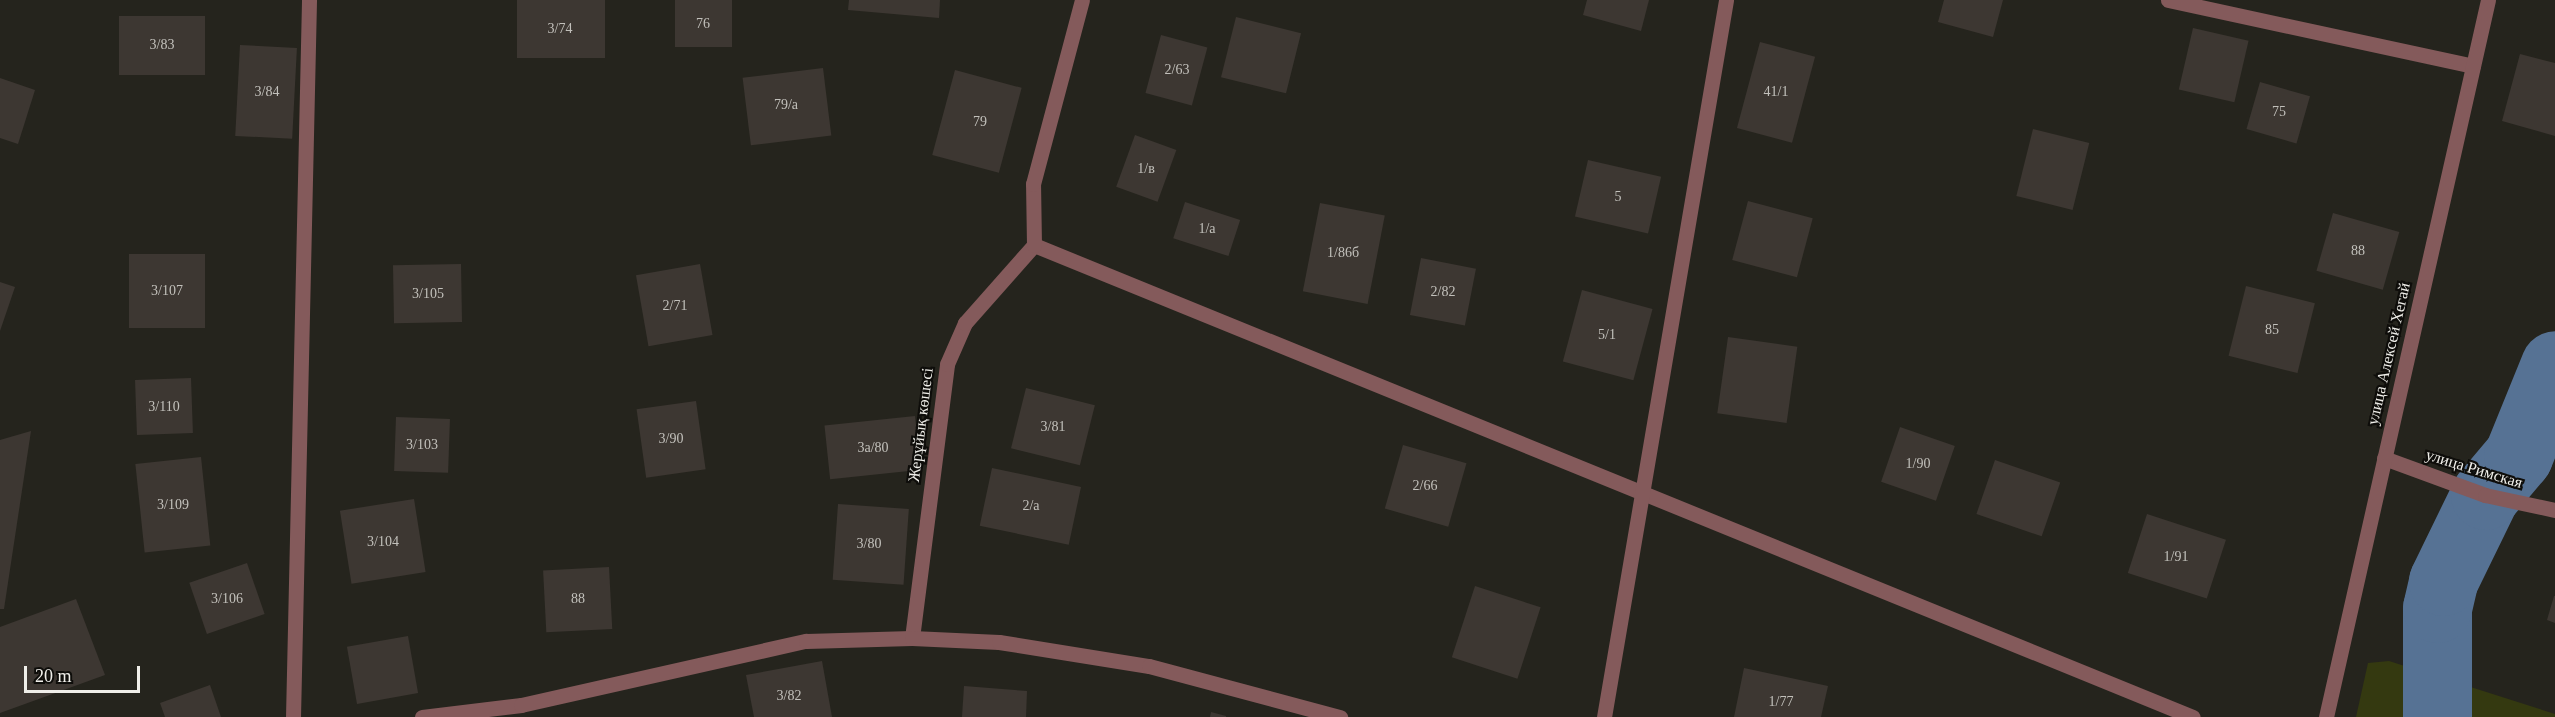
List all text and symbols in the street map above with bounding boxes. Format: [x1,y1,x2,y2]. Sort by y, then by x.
house number: 76 [696,16,710,32]
house number: 3/74 [548,21,572,37]
house number: 3/83 [150,37,174,53]
house number: 2/63 [1165,62,1189,78]
house number: 3/84 [255,84,279,100]
house number: 41/1 [1764,84,1788,100]
house number: 79/а [774,97,798,113]
house number: 75 [2272,104,2286,120]
house number: 79 [973,114,987,130]
house number: 1/в [1137,161,1155,177]
house number: 5 [1615,189,1622,205]
house number: 1/а [1198,221,1216,237]
house number: 88 [2351,243,2365,259]
house number: 1/86б [1327,245,1359,261]
street label: улица Алексей Хегай [2363,281,2415,427]
house number: 3/107 [151,283,183,299]
house number: 2/82 [1431,284,1455,300]
house number: 3/105 [412,286,444,302]
house number: 2/71 [663,298,687,314]
house number: 85 [2265,322,2279,338]
house number: 5/1 [1598,327,1616,343]
street label: Жерұйық көшесі [904,367,938,483]
house number: 3/110 [148,399,180,415]
house number: 3/81 [1041,419,1065,435]
house number: 3/90 [659,431,683,447]
house number: 3/103 [406,437,438,453]
house number: 3а/80 [857,440,889,456]
street label: улица Римская [2423,445,2525,493]
house number: 1/90 [1906,456,1930,472]
house number: 2/66 [1413,478,1437,494]
house number: 3/109 [157,497,189,513]
house number: 2/а [1022,498,1040,514]
house number: 3/104 [367,534,399,550]
house number: 3/80 [857,536,881,552]
house number: 1/91 [2164,549,2188,565]
house number: 3/106 [211,591,243,607]
house number: 88 [571,591,585,607]
scale bar [27,654,142,692]
text: 20 m [35,666,72,686]
house number: 3/82 [777,688,801,704]
house number: 1/77 [1769,694,1793,710]

